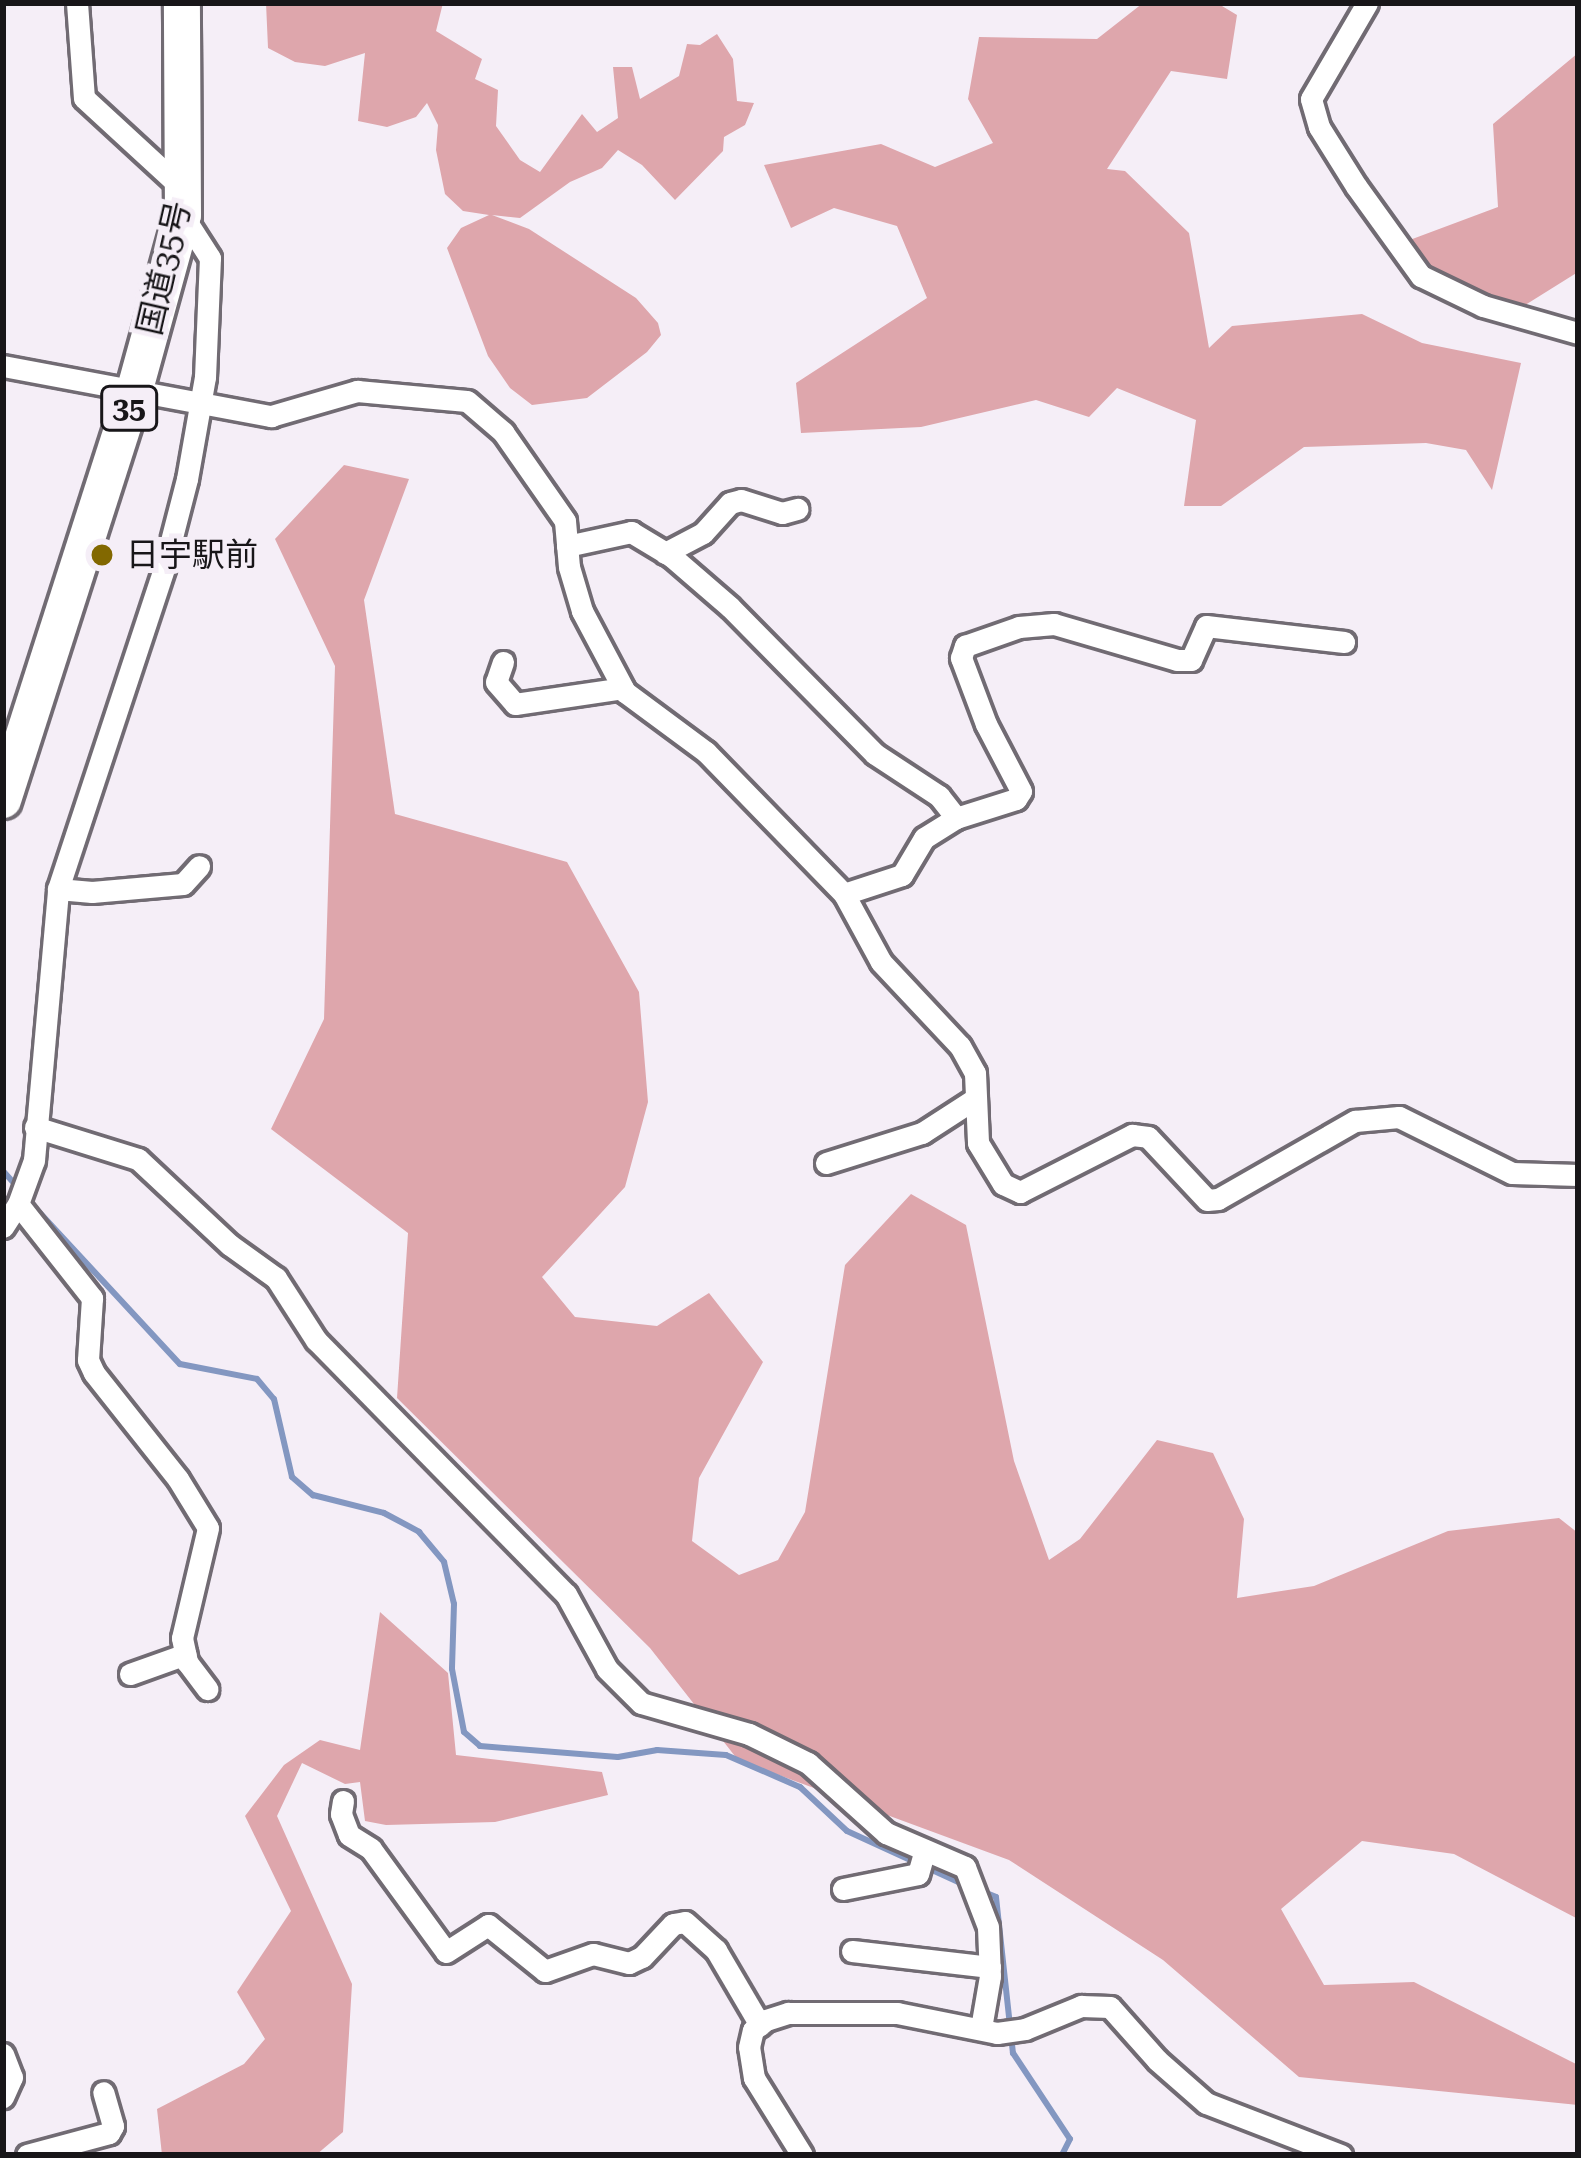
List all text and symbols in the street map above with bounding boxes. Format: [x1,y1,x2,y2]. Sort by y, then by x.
street label: 国道35号 [129,197,199,339]
road number: 35 [99,384,159,432]
place label: 日宇駅前 [126,535,258,575]
marker: 日宇駅前 [89,542,115,568]

